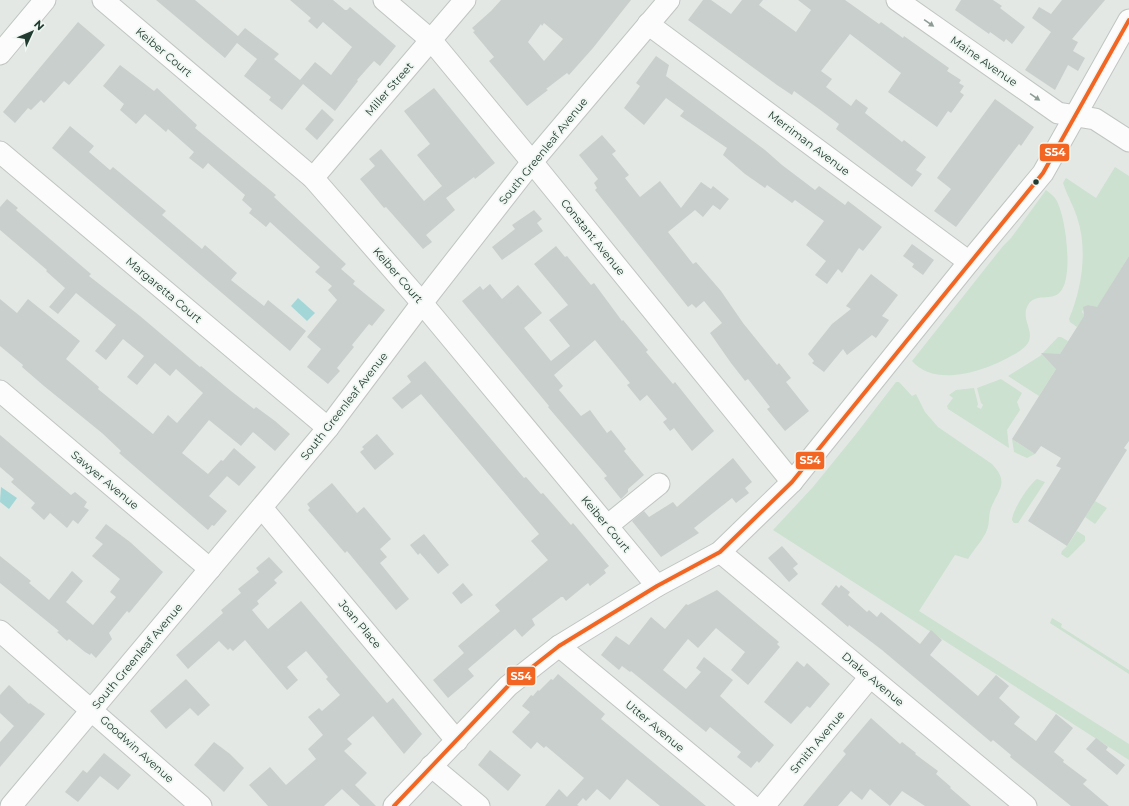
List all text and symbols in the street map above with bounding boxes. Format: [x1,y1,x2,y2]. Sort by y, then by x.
north arrow [12,12,52,52]
text: N [31,17,47,33]
one-way arrow [923,19,934,27]
street label: Keiber Court [133,24,196,80]
street label: Maine Avenue [948,33,1020,89]
street label: Miller Street [362,59,416,119]
one-way arrow [1030,93,1041,101]
street label: South Greenleaf Avenue [496,94,591,207]
street label: Merriman Avenue [765,108,853,179]
line badge: S54 [1039,143,1070,162]
text: S54 [1044,145,1066,159]
unlabelled marker [1031,177,1041,187]
street label: Constant Avenue [558,196,628,278]
street label: Keiber Court [370,244,426,306]
street label: Margaretta Court [123,254,205,326]
street label: South Greenleaf Avenue [297,349,391,463]
street label: Sawyer Avenue [68,448,142,513]
line badge: S54 [795,451,825,470]
text: S54 [799,453,821,467]
street label: Keiber Court [578,493,634,556]
street label: Joan Place [335,596,385,651]
street label: South Greenleaf Avenue [89,600,185,712]
street label: Drake Avenue [839,649,907,709]
line badge: S54 [506,666,536,686]
text: S54 [510,669,532,683]
street label: Utter Avenue [623,697,688,755]
street label: Smith Avenue [787,708,848,776]
street label: Goodwin Avenue [97,712,177,786]

